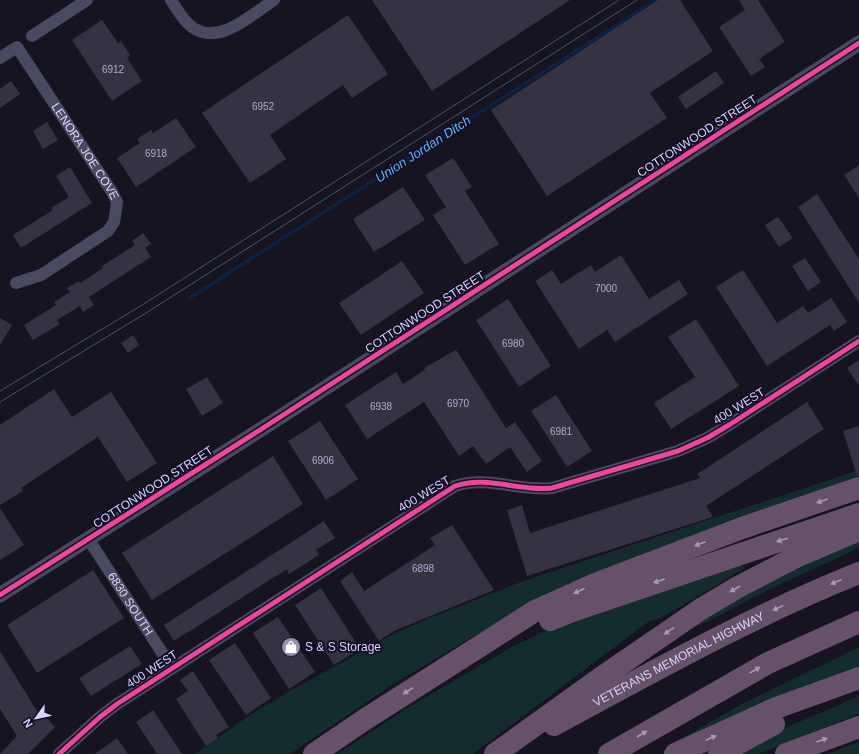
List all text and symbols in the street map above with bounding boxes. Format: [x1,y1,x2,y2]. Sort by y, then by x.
house number: 6912 [102,64,125,75]
street label: COTTONWOOD STREET [635,92,760,180]
street label: LENORA JOE COVE [49,100,122,202]
house number: 6952 [252,101,275,112]
water label: Union Jordan Ditch [373,113,473,185]
house number: 6918 [145,148,168,159]
street label: COTTONWOOD STREET [363,268,488,356]
house number: 7000 [595,283,618,294]
house number: 6980 [502,338,525,349]
street label: 400 WEST [711,384,768,427]
house number: 6970 [447,398,470,409]
house number: 6938 [370,401,393,412]
house number: 6981 [550,426,573,437]
street label: COTTONWOOD STREET [91,443,216,531]
house number: 6906 [312,455,335,466]
street label: 400 WEST [396,473,453,515]
one-way arrow [816,498,828,504]
one-way arrow [776,537,788,543]
one-way arrow [693,542,705,548]
house number: 6898 [412,563,435,574]
street label: 6830 SOUTH [105,570,156,638]
one-way arrow [653,578,665,584]
one-way arrow [831,579,842,585]
one-way arrow [729,585,741,592]
one-way arrow [573,588,584,594]
one-way arrow [773,605,784,611]
street label: VETERANS MEMORIAL HIGHWAY [591,609,767,710]
one-way arrow [663,627,674,635]
shop icon: S & S Storage [280,636,302,658]
place label: S & S Storage [305,640,381,654]
street label: 400 WEST [124,647,181,691]
one-way arrow [749,667,761,674]
one-way arrow [402,688,414,695]
north arrow [16,698,56,738]
text: N [20,717,35,730]
one-way arrow [636,731,648,738]
one-way arrow [705,735,716,741]
one-way arrow [817,737,829,743]

